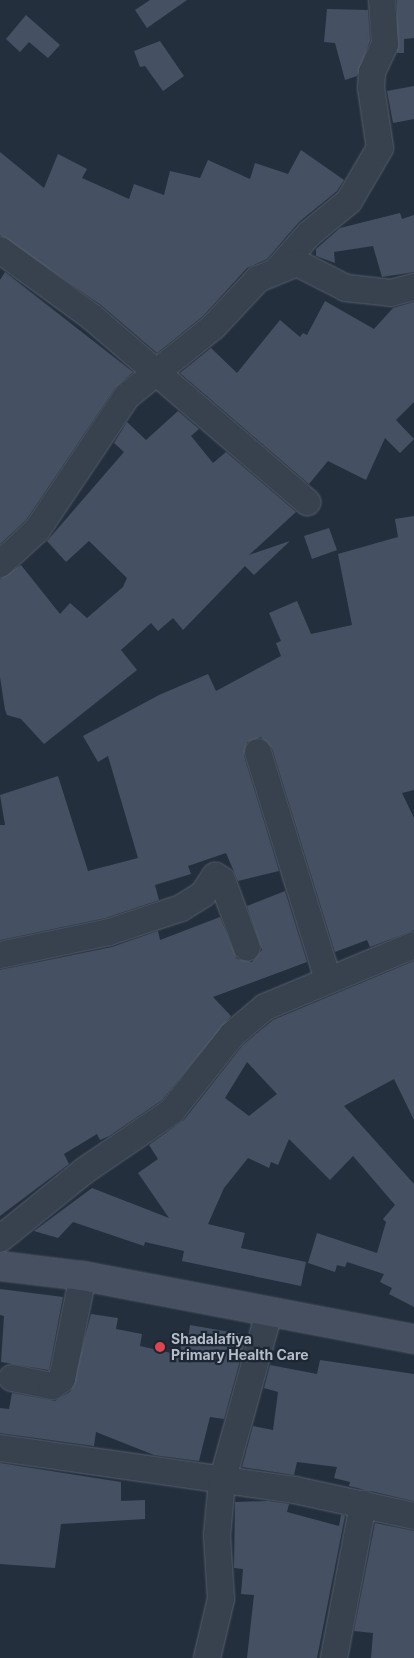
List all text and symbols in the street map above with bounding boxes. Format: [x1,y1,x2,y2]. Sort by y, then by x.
place label: Shadalafiya Primary Health Care [171,1331,309,1364]
marker: Shadalafiya Primary Health Care [153,1340,167,1354]

